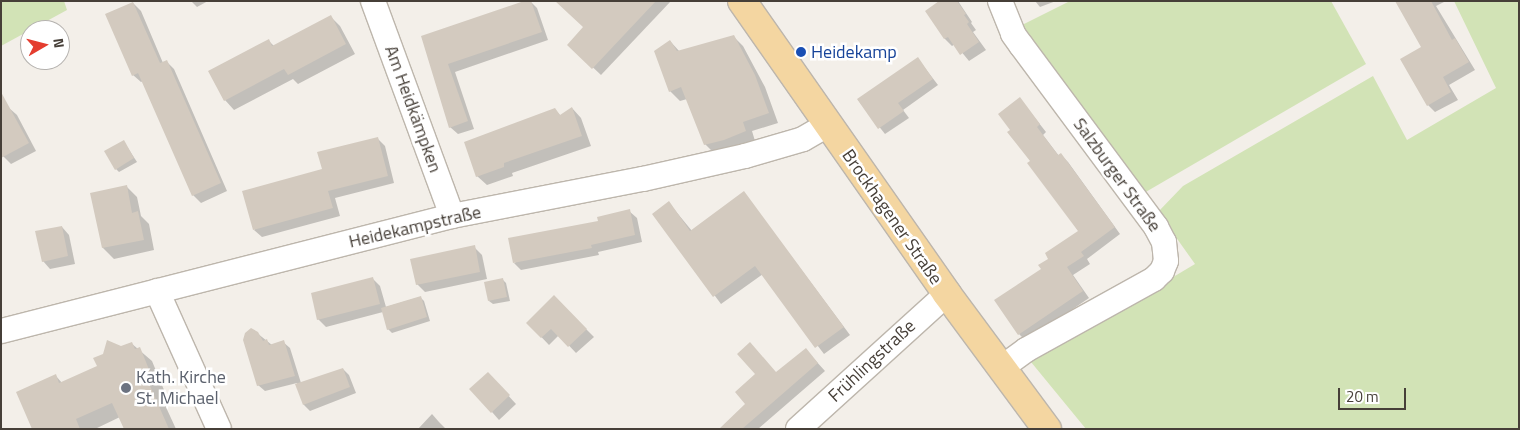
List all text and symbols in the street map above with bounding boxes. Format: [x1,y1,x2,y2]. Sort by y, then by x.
north arrow [20,20,70,70]
text: N [48,37,70,49]
place label: Heidekamp [811,41,897,63]
street label: Am Heidkämpken [380,43,446,175]
marker: Heidekamp [795,46,807,58]
street label: Salzburger Straße [1068,114,1166,236]
street label: Brockhagener Straße [837,145,947,289]
street label: Heidekampstraße [347,201,483,253]
street label: Frühlingstraße [824,315,920,407]
place label: Kath. Kirche St. Michael [136,367,226,409]
scale bar [1340,378,1408,410]
marker: Kath. Kirche St. Michael [120,382,132,394]
text: 20 m [1346,385,1379,408]

